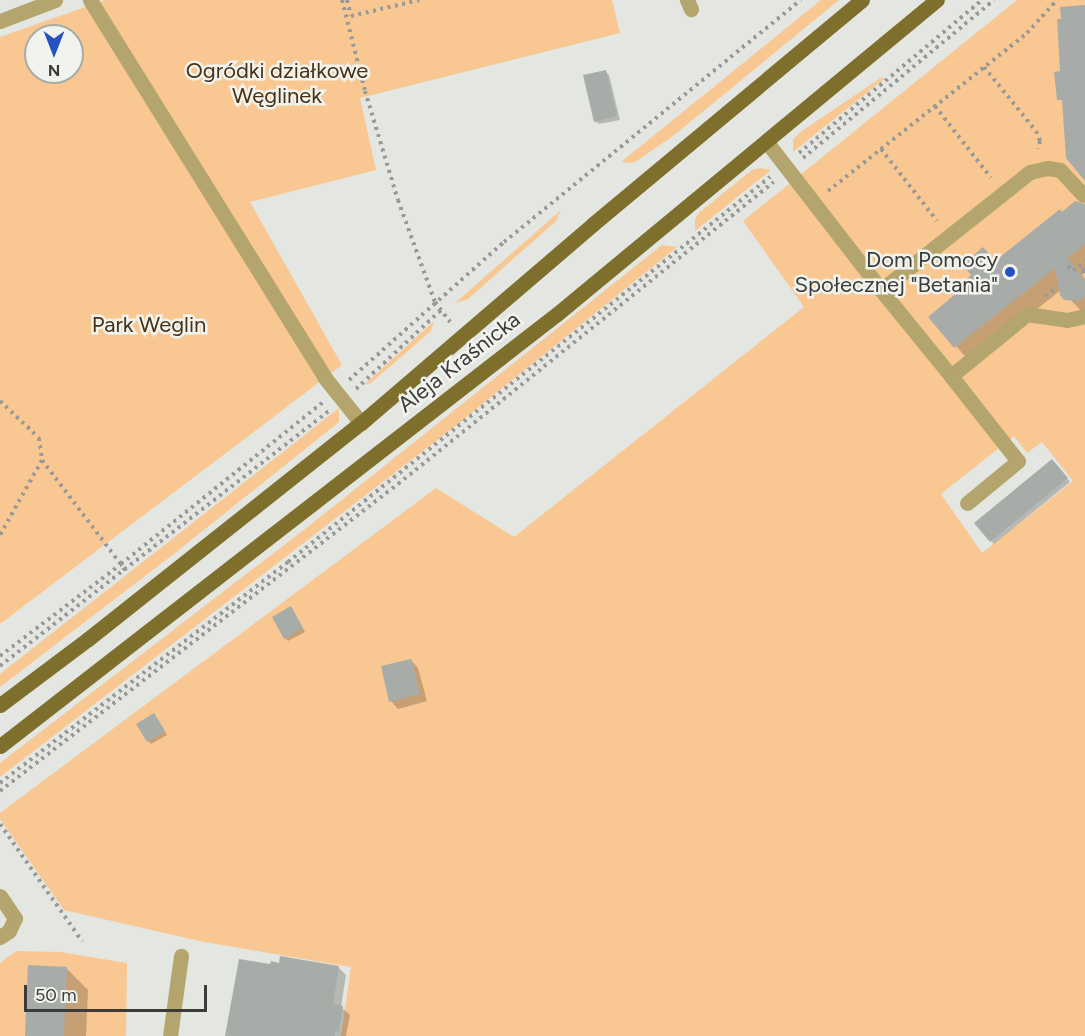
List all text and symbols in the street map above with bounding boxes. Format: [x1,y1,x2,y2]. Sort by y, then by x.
north arrow [24,24,84,84]
park label: Ogródki działkowe Węglinek [186,57,368,108]
text: N [48,61,60,80]
place label: Dom Pomocy Społecznej "Betania" [795,246,998,298]
marker: Dom Pomocy Społecznej "Betania" [1003,265,1017,279]
street label: Aleja Kraśnicka [393,306,525,418]
park label: Park Weglin [92,312,206,338]
scale bar [27,973,210,1011]
text: 50 m [35,984,77,1006]

